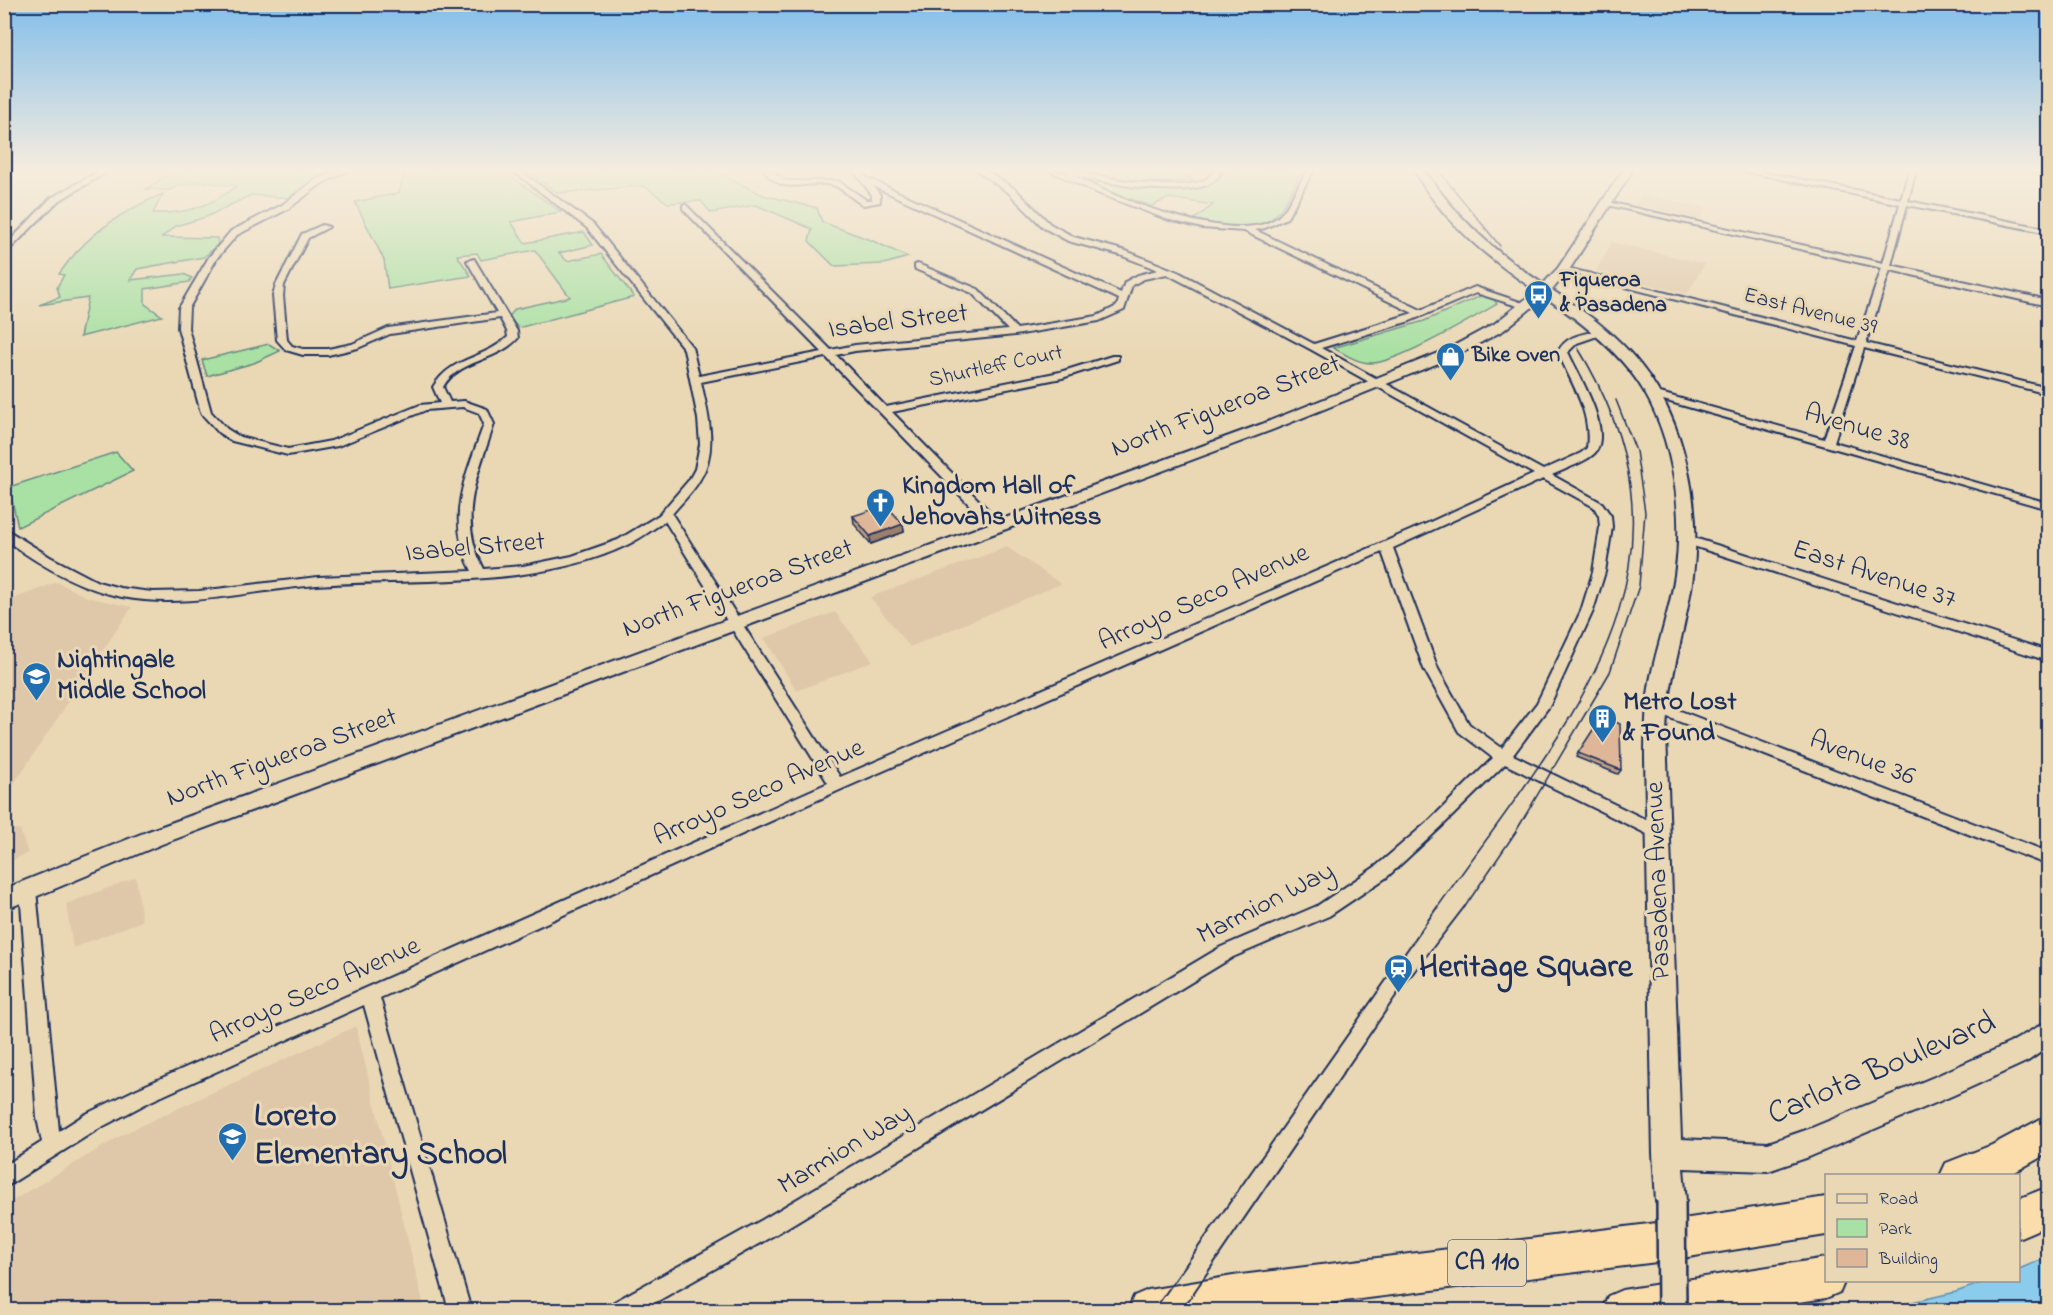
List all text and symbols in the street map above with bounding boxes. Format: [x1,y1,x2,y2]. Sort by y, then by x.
place label: Figueroa & Pasadena [1559,265,1667,322]
bus stop icon: Figueroa & Pasadena [1523,278,1555,320]
street label: East Avenue 39 [1740,280,1880,344]
street label: Isabel Street [826,294,970,350]
street label: Shurtleff Court [926,337,1067,397]
shop icon: Bike Oven [1435,340,1467,382]
place label: Bike Oven [1471,340,1560,372]
street label: North Figueroa Street [1106,345,1346,469]
street label: Avenue 38 [1799,394,1915,462]
place label: Kingdom Hall of Jehovahs Witness [902,467,1102,537]
church icon: Kingdom Hall of Jehovahs Witness [865,486,897,528]
street label: Isabel Street [403,522,547,574]
street label: North Figueroa Street [617,529,859,649]
street label: East Avenue 37 [1787,530,1961,620]
street label: Arroyo Seco Avenue [1092,534,1316,662]
place label: Nightingale Middle School [57,641,206,711]
school or university icon: Nightingale Middle School [20,660,52,702]
place label: Metro Lost & Found [1622,683,1737,753]
street label: North Figueroa Street [161,698,403,818]
building icon: Metro Lost & Found [1586,702,1618,744]
street label: Avenue 36 [1803,721,1921,797]
street label: Arroyo Seco Avenue [647,729,871,857]
street label: Pasadena Avenue [1636,780,1682,981]
street label: Marmion Way [1190,853,1342,955]
street label: Arroyo Seco Avenue [203,927,427,1055]
place label: Heritage Square [1419,944,1634,993]
station icon: Heritage Square [1382,952,1414,994]
street label: Carlota Boulevard [1760,999,2004,1139]
place label: Loreto Elementary School [254,1093,507,1180]
street label: Marmion Way [771,1095,919,1205]
school or university icon: Loreto Elementary School [217,1120,249,1162]
legend [1825,1174,2020,1282]
text: Road [1879,1187,1918,1213]
text: Park [1879,1217,1912,1243]
road number: CA 110 [1448,1240,1526,1286]
text: Building [1878,1247,1938,1274]

